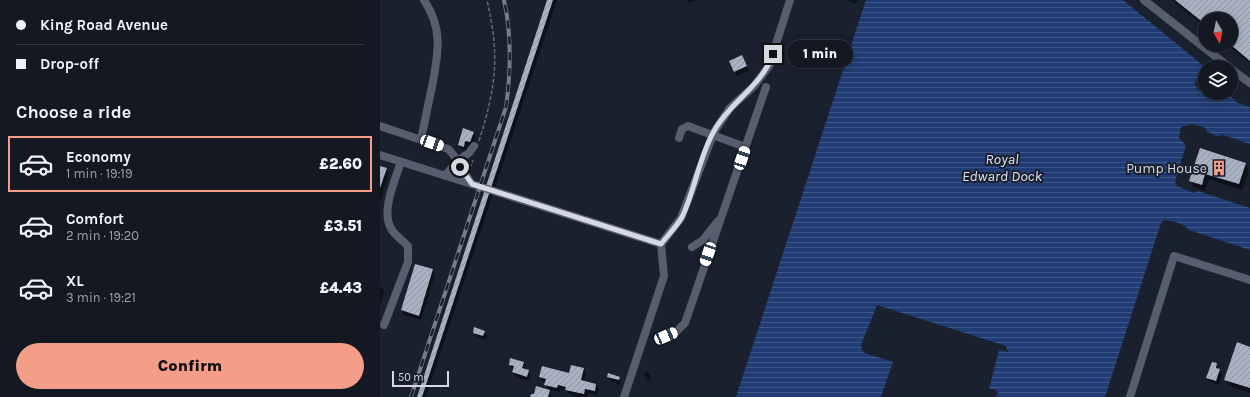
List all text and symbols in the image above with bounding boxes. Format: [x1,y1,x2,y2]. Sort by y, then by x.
north arrow [1198,12,1238,52]
map controls [1198,12,1238,100]
text: King Road Avenue [40,16,168,34]
callout: 1 min [787,40,853,68]
route end [764,45,782,63]
text: 1 min [803,46,837,61]
text: Drop-off [40,55,99,73]
button: layers [1198,60,1238,100]
text: Choose a ride [16,101,131,123]
car [419,133,445,153]
car [732,145,752,171]
icon: car [18,146,54,182]
text: Economy [66,148,131,166]
water label: Royal Edward Dock [962,150,1042,185]
text: £2.60 [319,155,362,173]
route start [451,158,469,176]
building icon: Pump House [1210,159,1228,177]
place label: Pump House [1126,160,1207,177]
text: 1 min · 19:19 [66,166,132,181]
icon: car [18,208,54,244]
text: Comfort [66,210,124,228]
text: £3.51 [324,217,362,235]
text: 2 min · 19:20 [66,228,139,243]
car [698,241,718,267]
icon: car [18,270,54,306]
text: XL [66,272,84,290]
text: £4.43 [320,279,362,297]
text: 3 min · 19:21 [66,290,136,305]
car [653,326,679,346]
button: Confirm [16,343,364,389]
scale bar [392,369,449,388]
text: 50 m [398,371,424,384]

